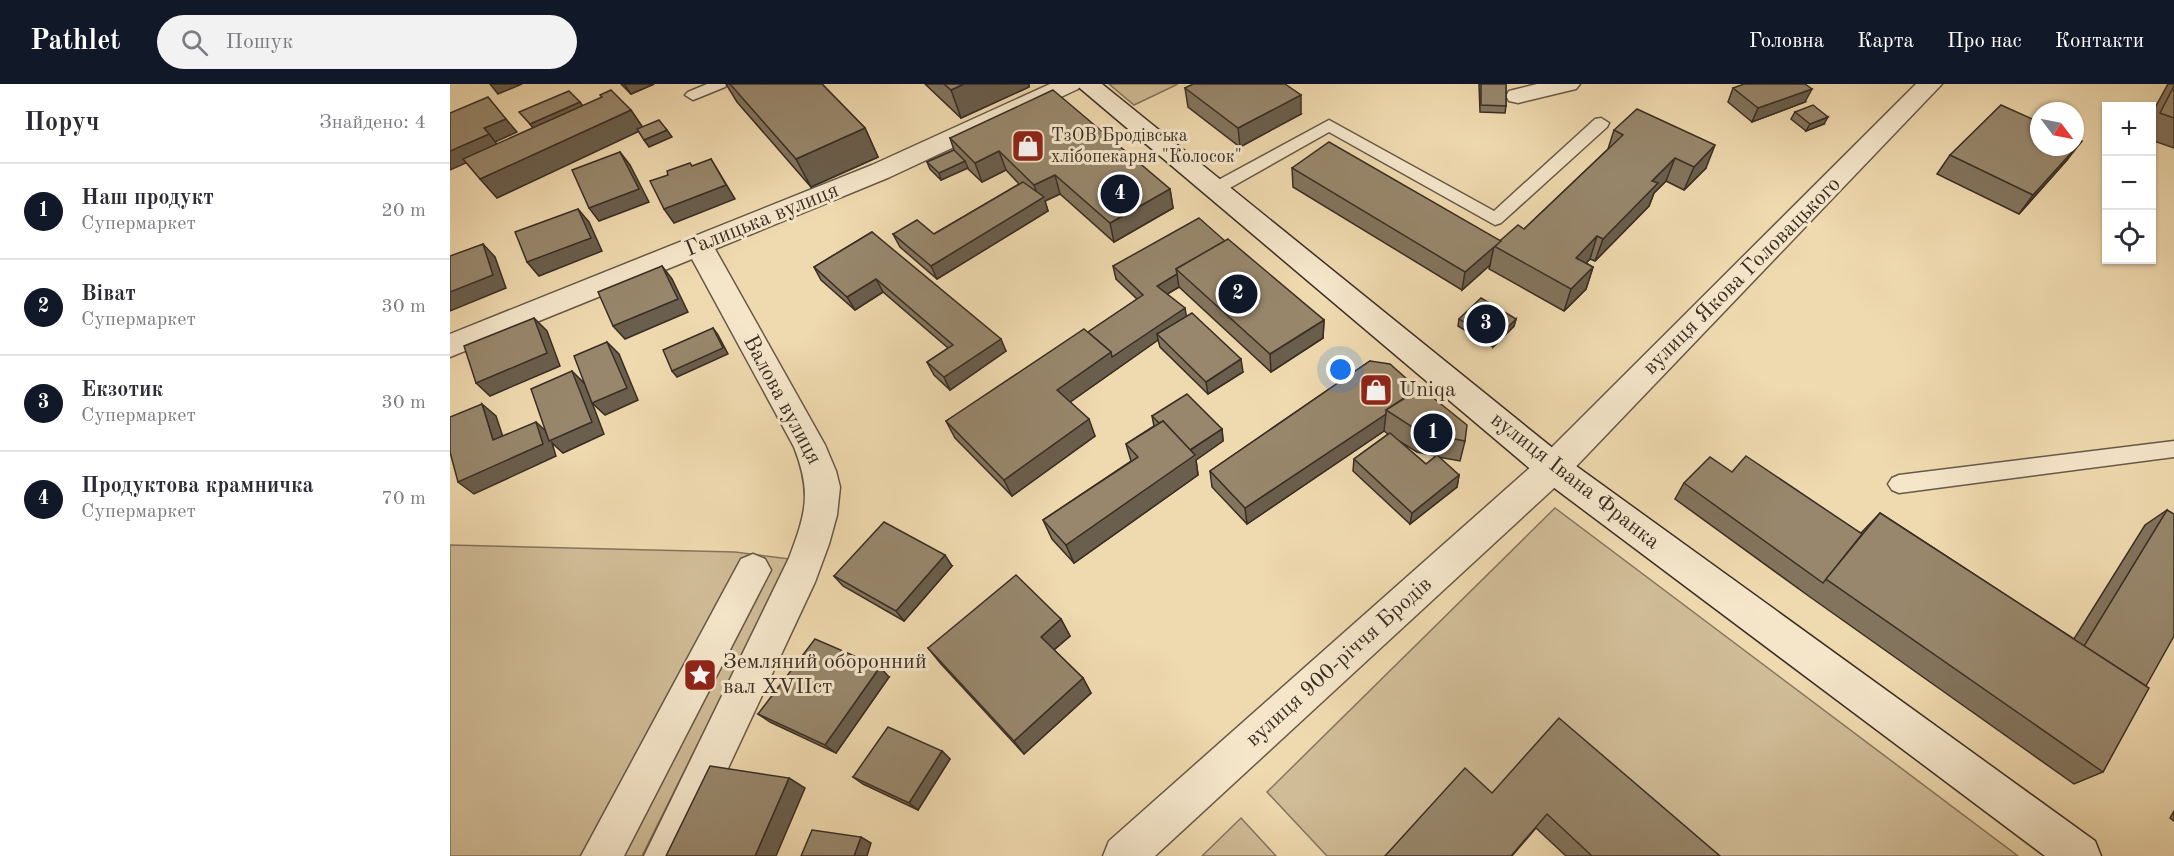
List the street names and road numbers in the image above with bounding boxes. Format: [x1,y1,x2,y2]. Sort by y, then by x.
street label: вулиця Якова Головацького [1639,173,1845,379]
street label: Галицька вулиця [682,179,842,261]
street label: Валова вулиця [739,332,825,468]
street label: вулиця Івана Франка [1486,408,1664,554]
street label: вулиця 900-річчя Бродів [1242,573,1436,751]

